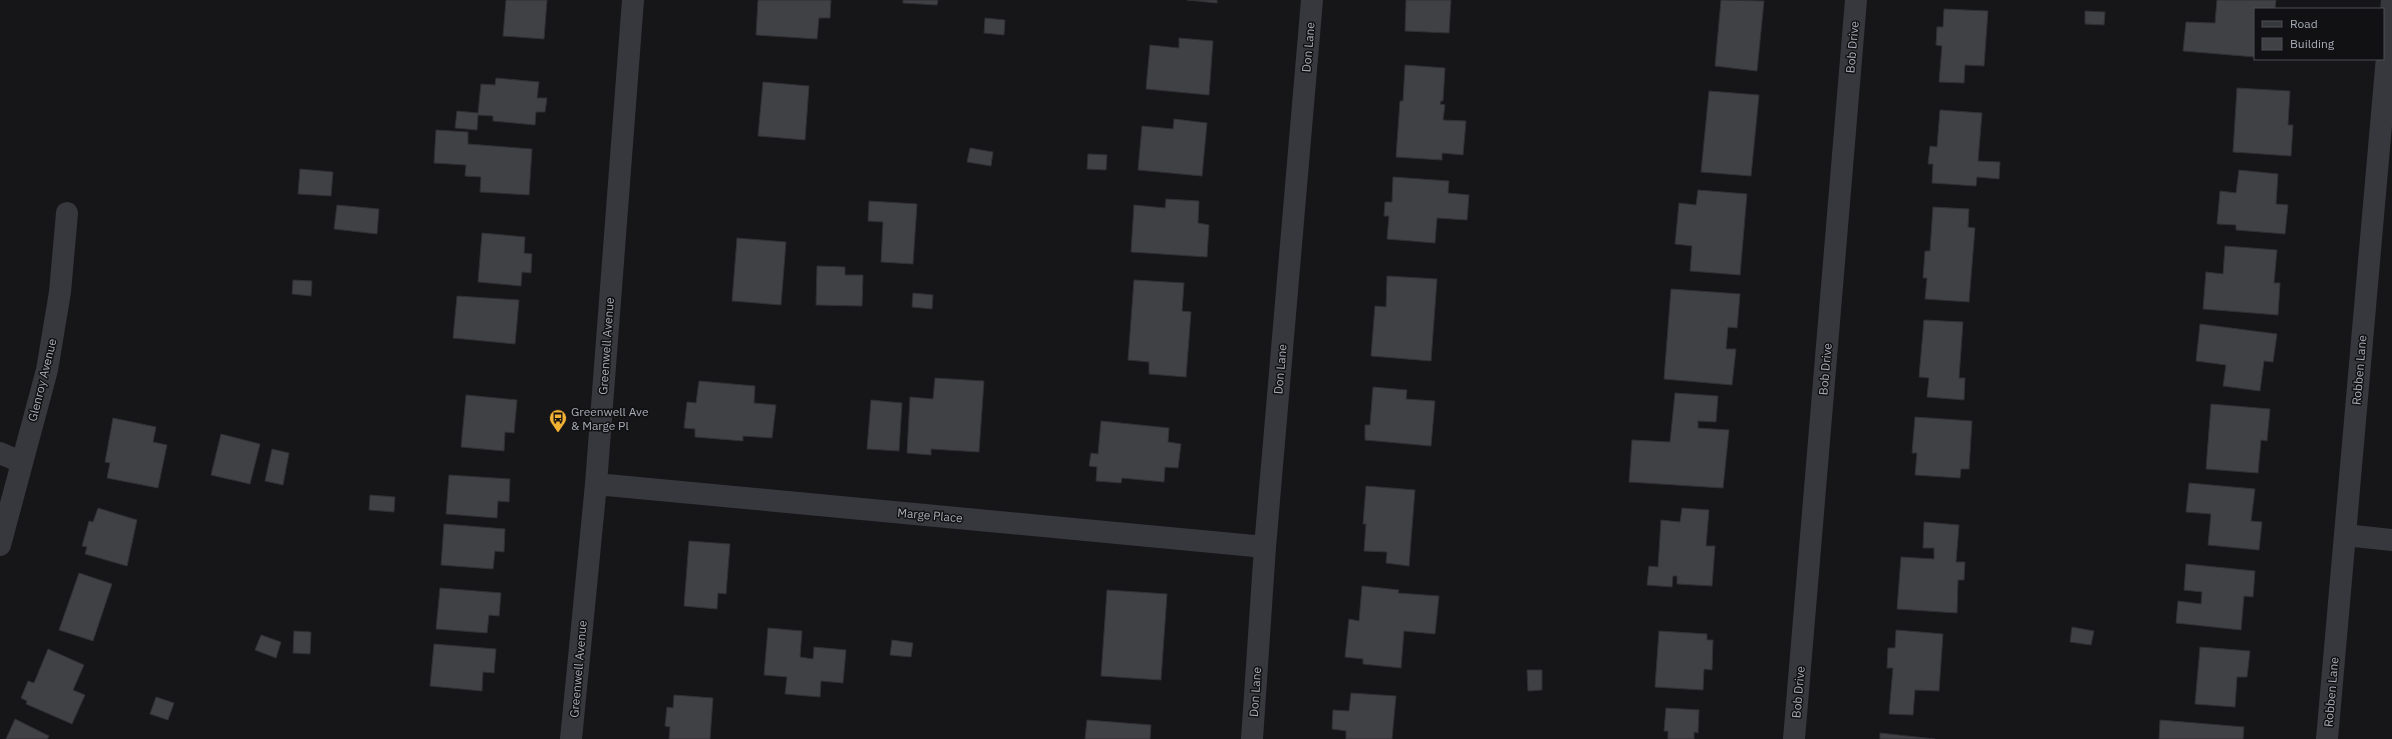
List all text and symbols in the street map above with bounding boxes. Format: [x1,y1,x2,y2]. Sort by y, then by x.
legend [2254,8,2384,60]
text: Road [2290,16,2318,31]
street label: Bob Drive [1842,20,1862,74]
street label: Don Lane [1298,21,1318,73]
text: Building [2290,36,2335,51]
street label: Greenwell Avenue [595,296,617,395]
street label: Robben Lane [2348,334,2370,406]
street label: Glenroy Avenue [24,337,60,423]
street label: Bob Drive [1815,342,1835,396]
street label: Don Lane [1270,343,1290,395]
place label: Greenwell Ave & Marge Pl [571,404,649,433]
bus stop icon: Greenwell Ave & Marge Pl [548,408,568,433]
street label: Marge Place [897,505,964,525]
street label: Greenwell Avenue [566,619,590,718]
street label: Robben Lane [2320,656,2342,728]
street label: Bob Drive [1788,665,1808,719]
street label: Don Lane [1246,666,1264,718]

